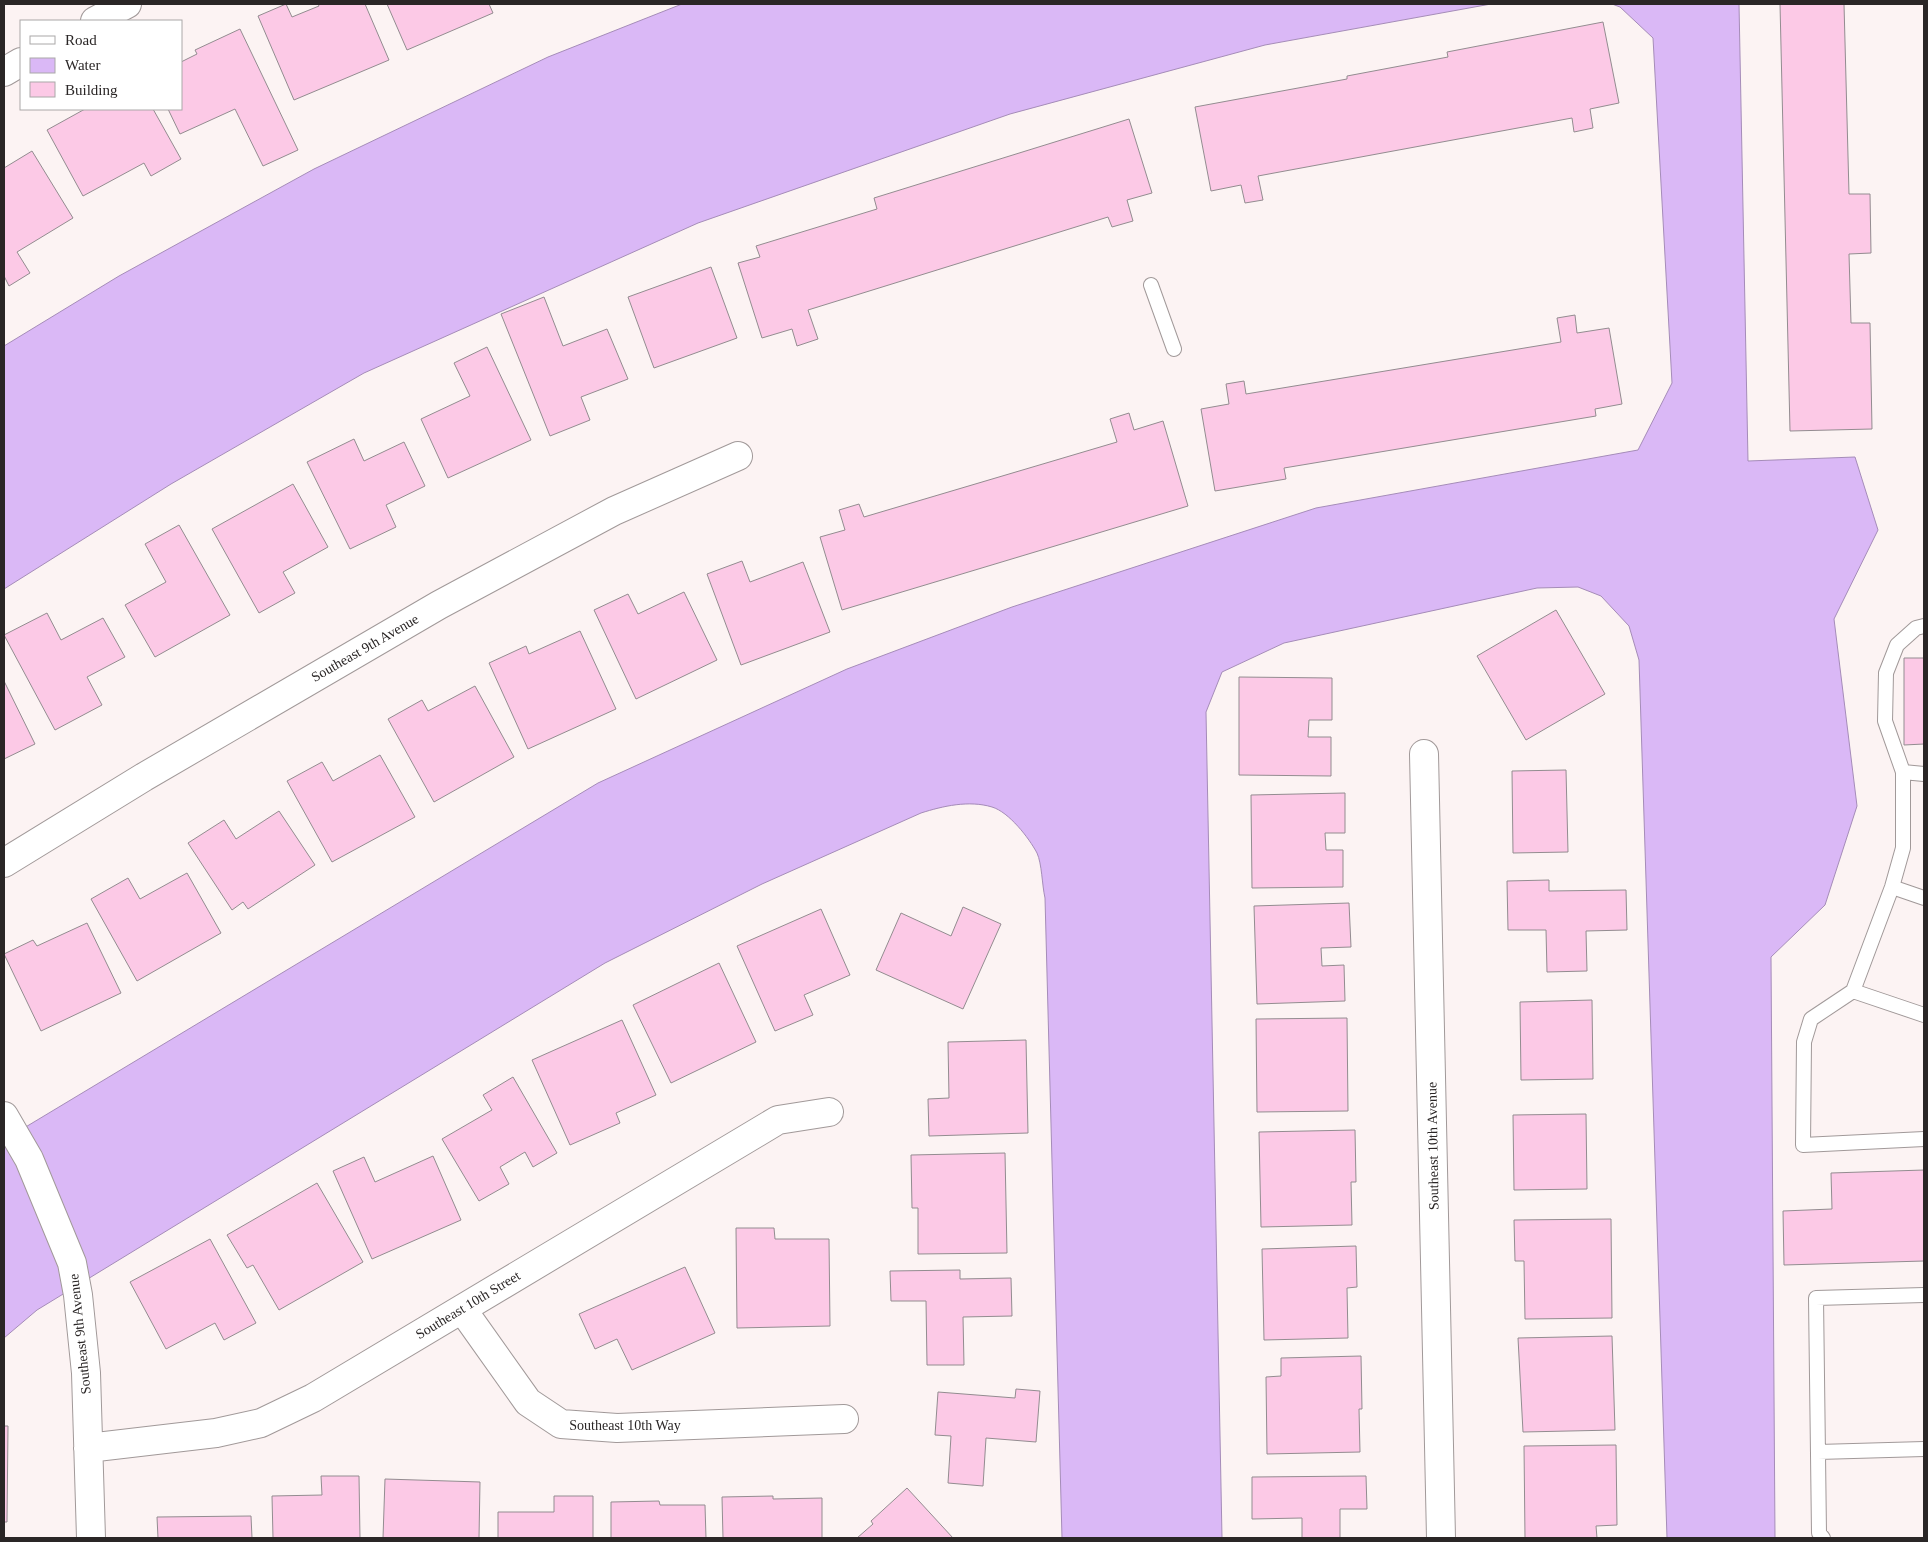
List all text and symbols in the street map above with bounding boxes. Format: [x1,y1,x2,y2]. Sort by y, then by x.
legend [20,20,182,110]
text: Road [65,32,97,48]
text: Water [65,57,100,73]
text: Building [65,82,118,98]
street label: Southeast 9th Avenue [309,611,421,685]
street label: Southeast 10th Avenue [1424,1082,1442,1210]
street label: Southeast 10th Street [413,1268,523,1342]
street label: Southeast 9th Avenue [66,1273,94,1395]
street label: Southeast 10th Way [569,1418,681,1433]

